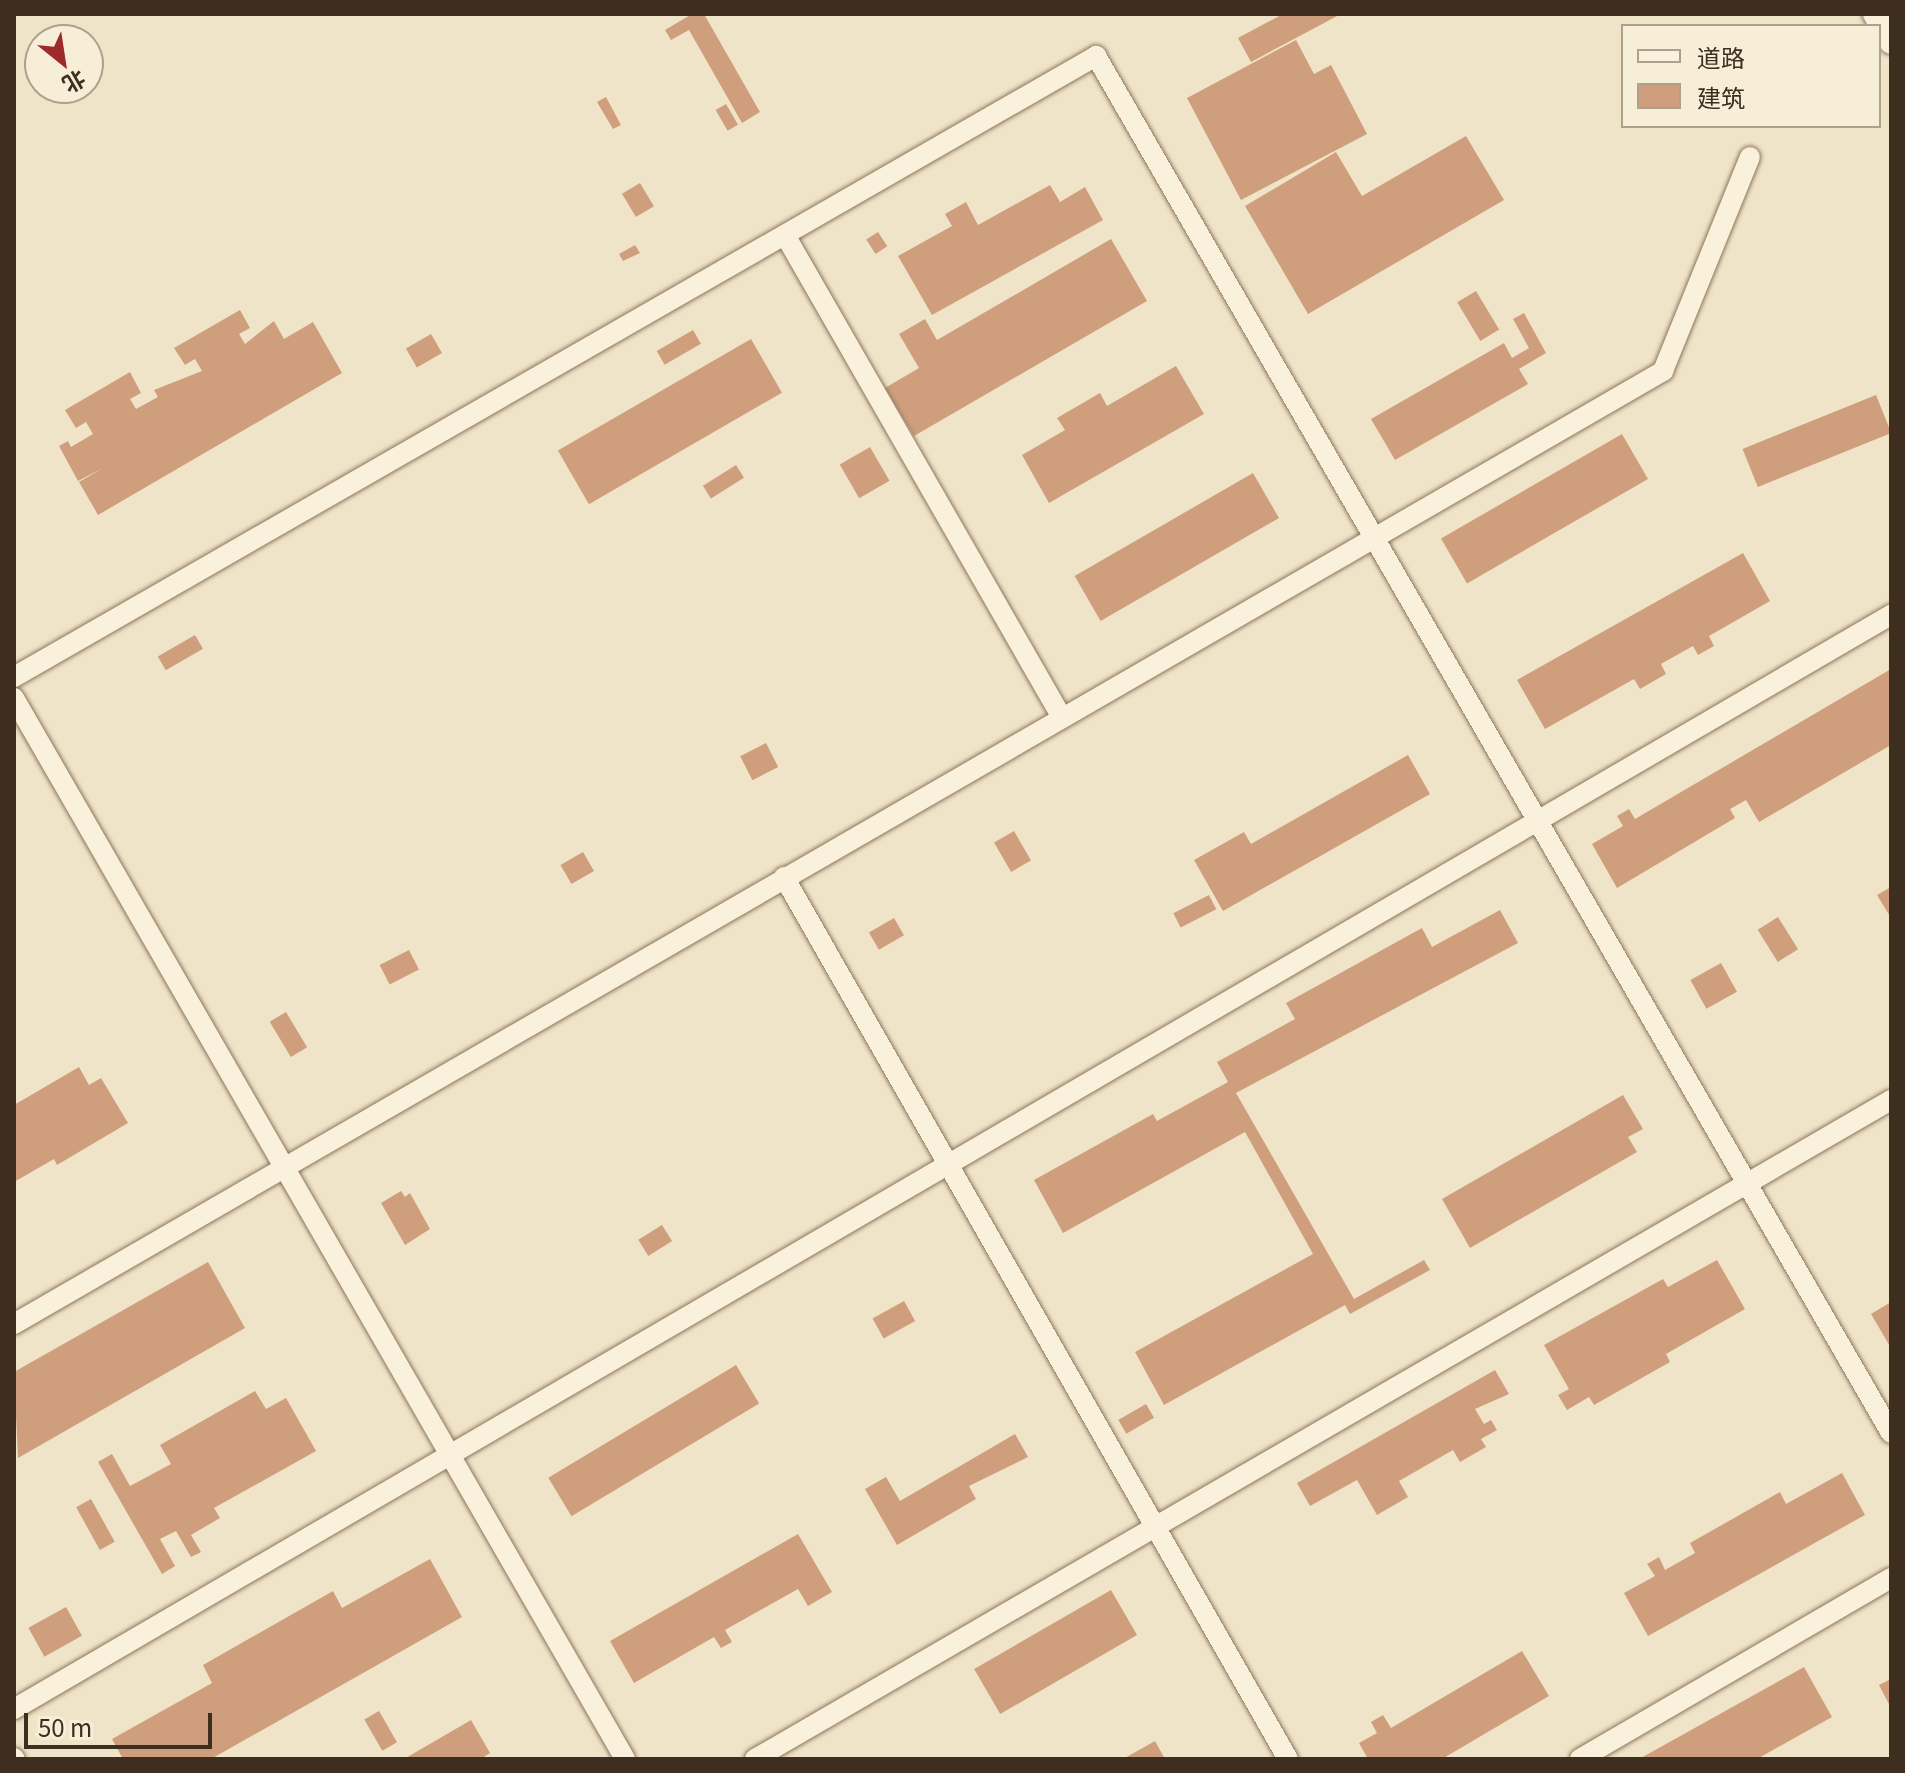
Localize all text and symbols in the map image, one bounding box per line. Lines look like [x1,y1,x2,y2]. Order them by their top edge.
north arrow [24,24,104,104]
legend [1621,24,1881,128]
text: 道路 [1697,39,1745,74]
text: 北 [57,64,93,102]
text: 建筑 [1697,79,1745,114]
scale bar [28,1697,216,1747]
text: 50 m [38,1709,92,1744]

